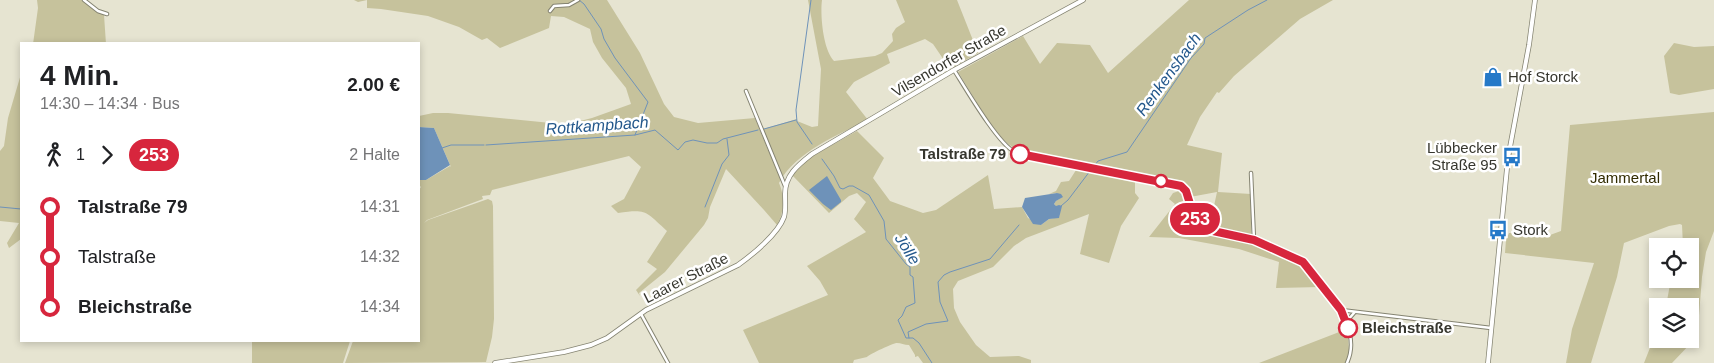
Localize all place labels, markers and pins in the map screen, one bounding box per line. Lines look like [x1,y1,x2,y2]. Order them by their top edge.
shop icon: Hof Storck [1482,66,1504,88]
place label: Hof Storck [1508,68,1579,85]
place label: Lübbecker Straße 95 [1427,139,1497,173]
marker: Talstraße 79 [1010,144,1030,164]
place label: Talstraße 79 [920,145,1006,162]
bus stop icon: Lübbecker Straße 95 [1501,146,1523,168]
unlabelled marker [1154,174,1168,188]
bus stop icon: Stork [1487,219,1509,241]
place label: Stork [1513,221,1549,238]
marker: Bleichstraße [1338,318,1358,338]
place label: Bleichstraße [1362,319,1452,336]

